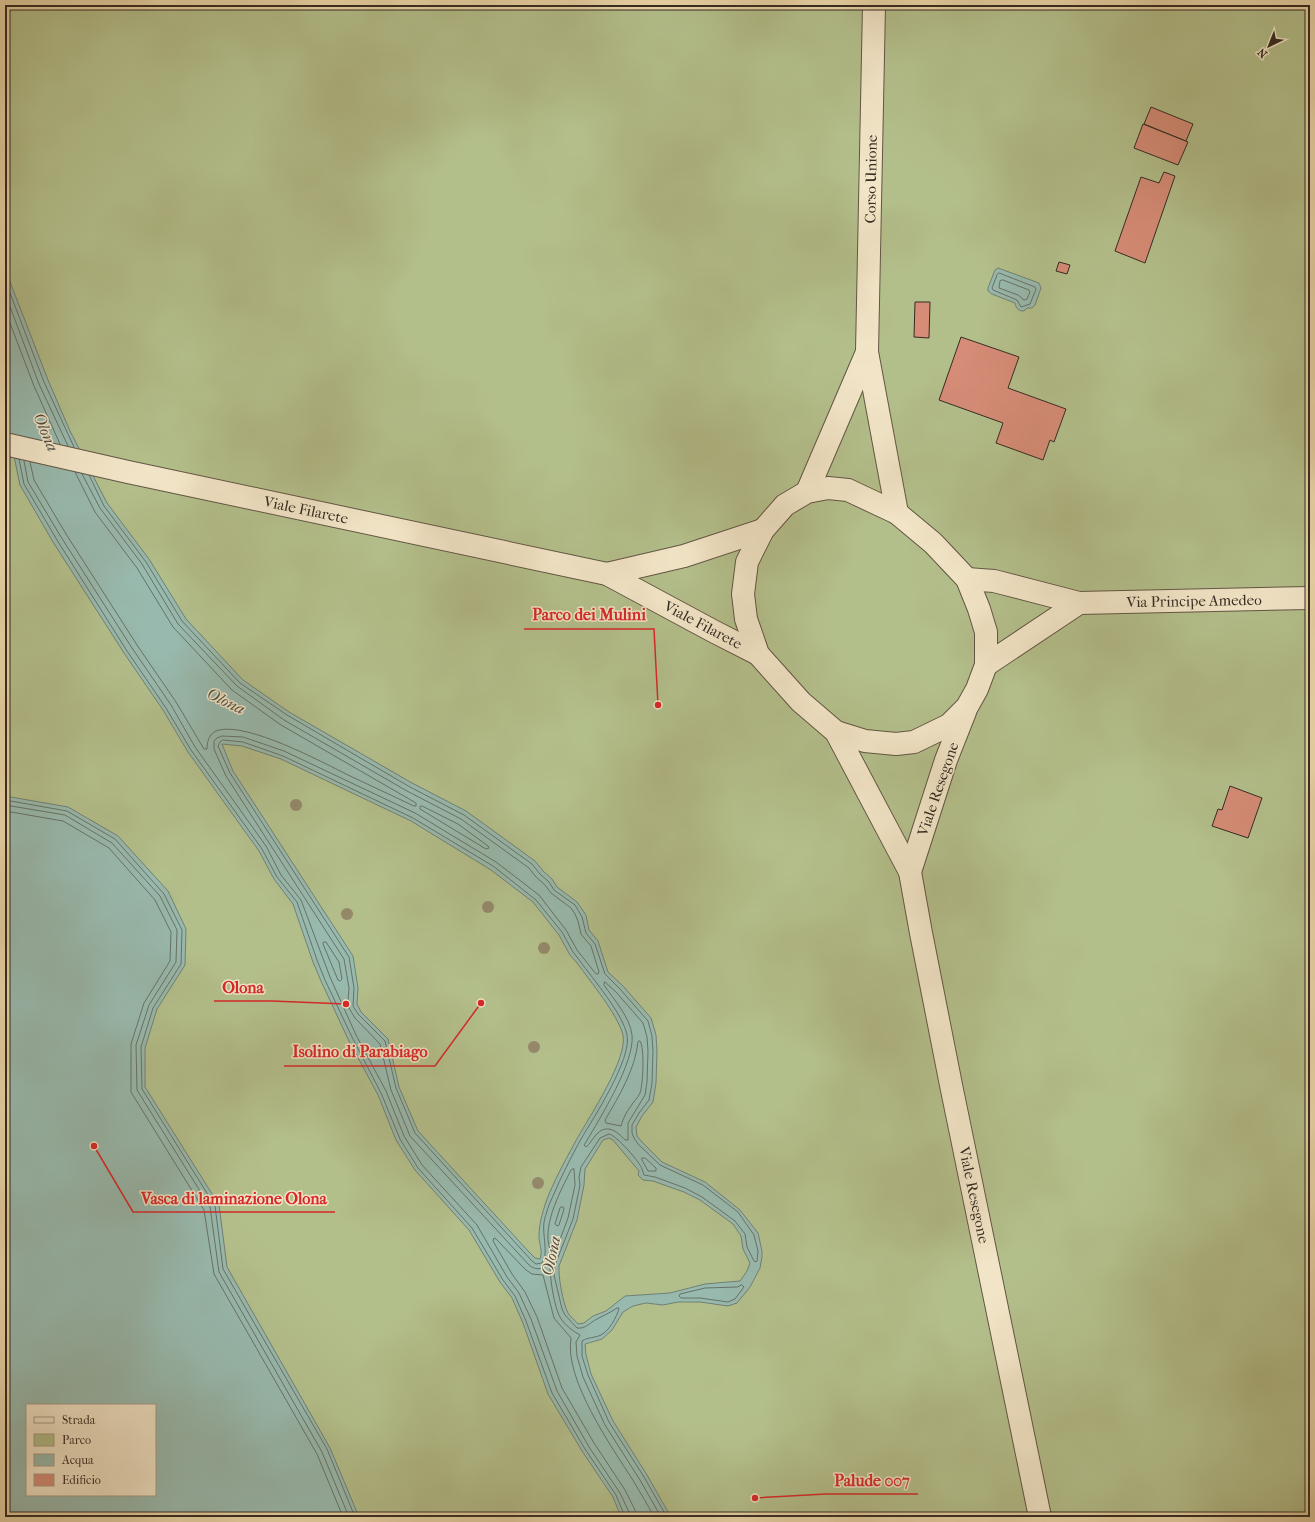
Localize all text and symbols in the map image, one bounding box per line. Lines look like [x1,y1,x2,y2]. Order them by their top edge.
north arrow [1249,26,1289,66]
text: N [1255,45,1270,61]
street label: Corso Unione [861,134,881,223]
water label: Olona [29,410,63,454]
street label: Viale Filarete [261,492,350,528]
street label: Via Principe Amedeo [1125,591,1262,611]
street label: Viale Filarete [660,596,746,653]
callout: Parco dei Mulini [524,601,654,629]
text: Parco dei Mulini [532,605,646,624]
water label: Olona [204,684,248,718]
street label: Viale Resegone [913,739,963,839]
callout: Olona [214,973,272,1001]
text: Olona [222,978,264,997]
callout: Isolino di Parabiago [284,1038,435,1066]
text: Isolino di Parabiago [292,1042,428,1062]
street label: Viale Resegone [955,1144,993,1246]
callout: Vasca di laminazione Olona [133,1184,335,1212]
text: Vasca di laminazione Olona [140,1189,328,1208]
water label: Olona [538,1234,564,1278]
legend [26,1404,156,1496]
text: Strada [62,1413,96,1427]
text: Parco [62,1433,91,1447]
text: Acqua [61,1453,94,1467]
callout: Palude 007 [826,1466,918,1494]
text: Palude 007 [834,1471,910,1490]
text: Edificio [62,1473,101,1487]

